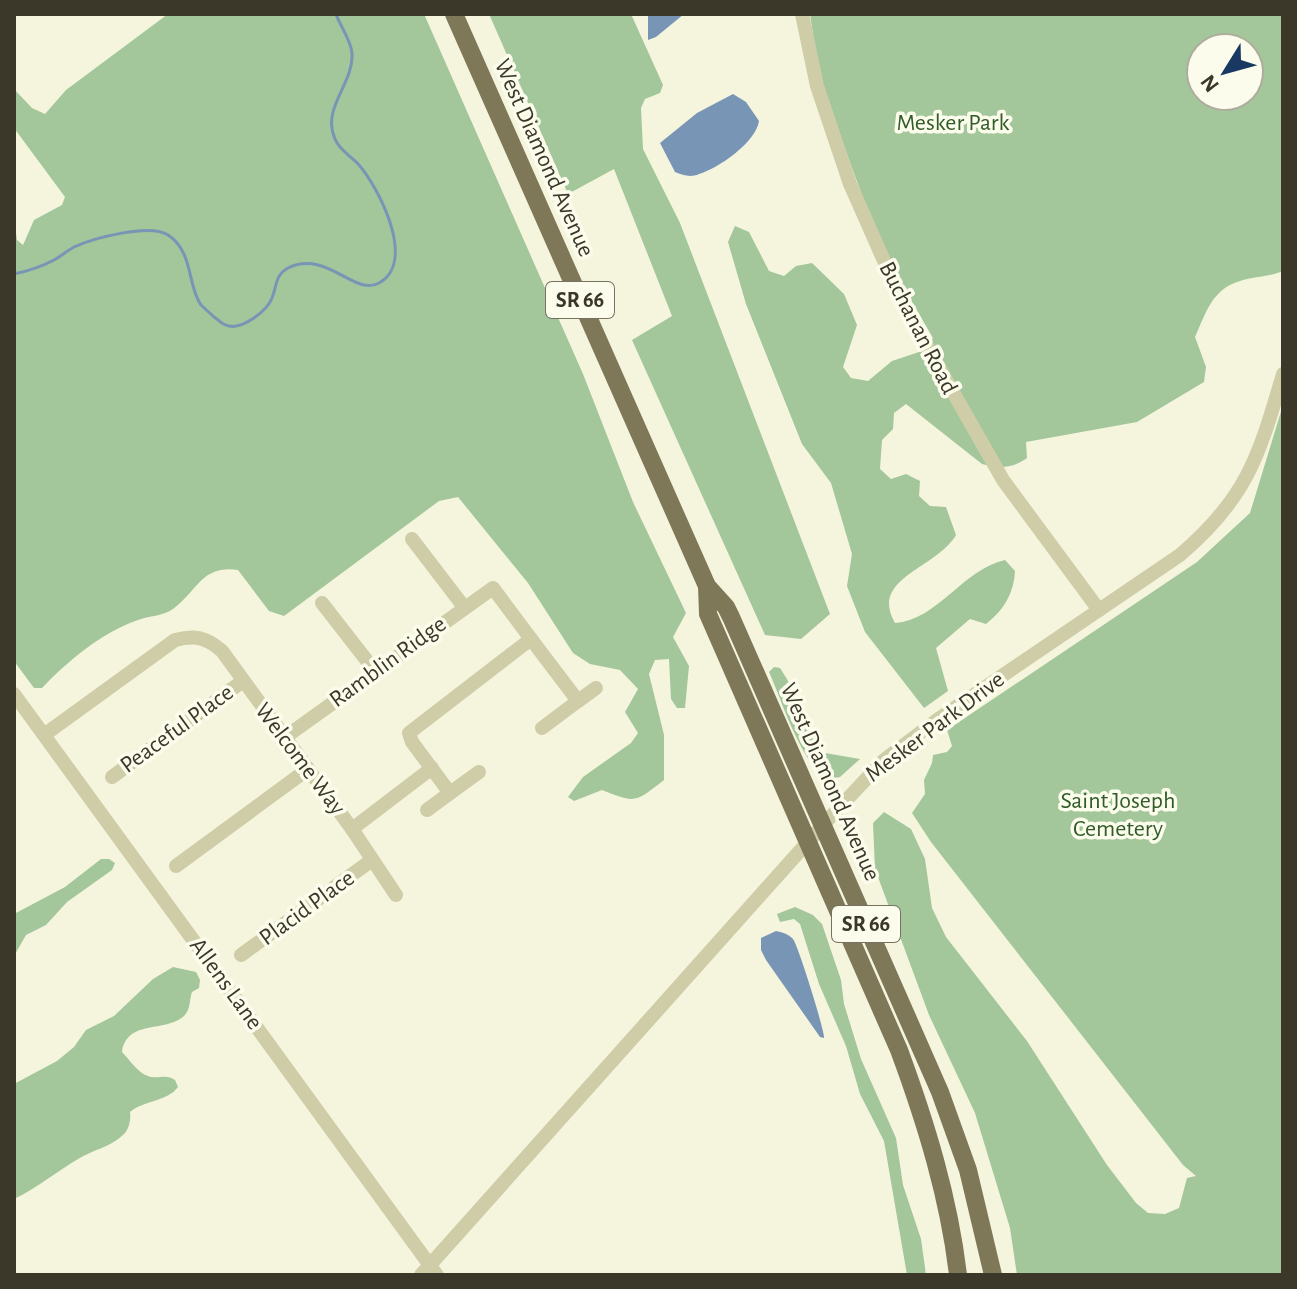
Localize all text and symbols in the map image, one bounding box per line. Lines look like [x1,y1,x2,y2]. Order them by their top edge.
north arrow [1185,32,1265,112]
street label: West Diamond Avenue [490,56,598,260]
text: N [1196,71,1223,96]
park label: Mesker Park [896,111,1010,135]
street label: Buchanan Road [874,258,962,398]
road number: SR 66 [546,282,614,318]
street label: Ramblin Ridge [325,612,451,712]
street label: Mesker Park Drive [861,667,1009,787]
street label: Peaceful Place [116,680,238,778]
street label: West Diamond Avenue [776,680,884,884]
street label: Welcome Way [250,698,350,820]
park label: Saint Joseph Cemetery [1060,789,1176,841]
street label: Placid Place [255,866,359,950]
road number: SR 66 [832,906,900,942]
street label: Allens Lane [185,934,267,1034]

